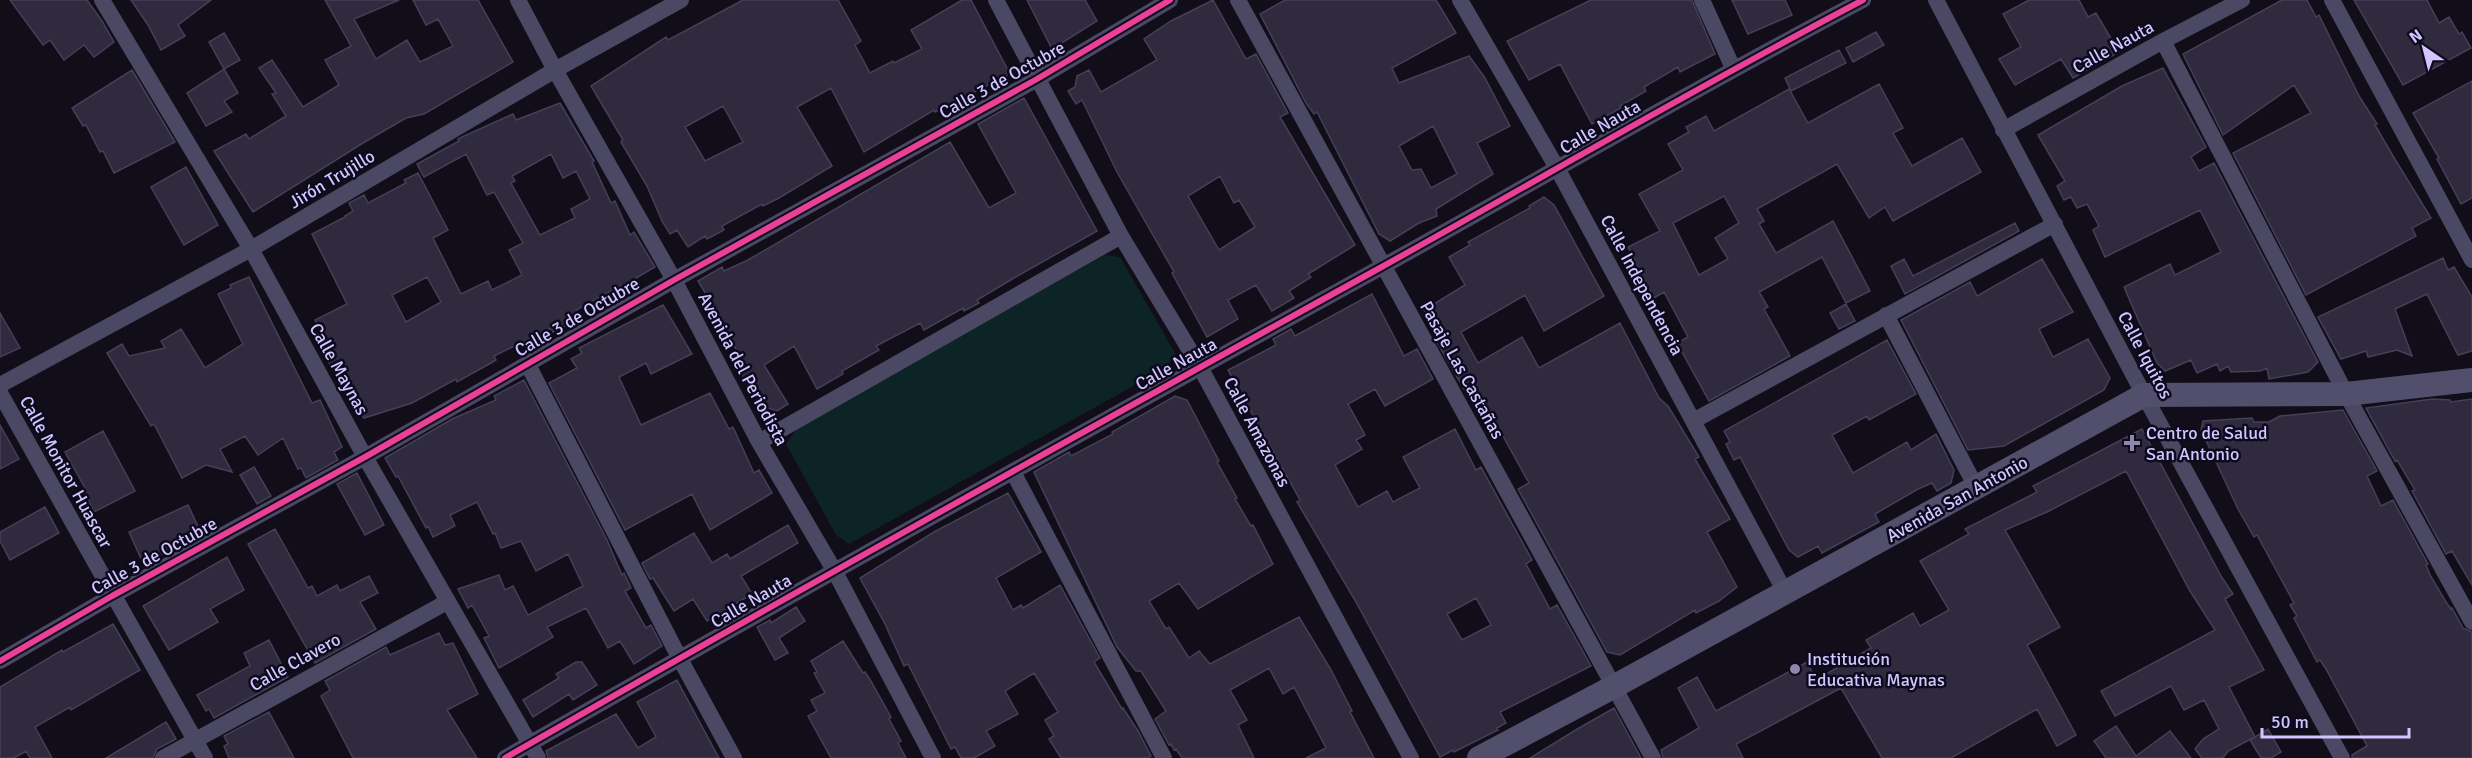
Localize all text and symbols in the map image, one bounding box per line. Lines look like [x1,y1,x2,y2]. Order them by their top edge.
street label: Calle Nauta [2068,16,2158,78]
north arrow [2394,18,2454,78]
text: N [2406,25,2426,48]
street label: Calle 3 de Octubre [935,36,1069,124]
street label: Calle Nauta [1556,95,1644,159]
street label: Jirón Trujillo [285,145,379,213]
street label: Calle Independencia [1596,211,1688,359]
street label: Calle 3 de Octubre [511,272,643,362]
street label: Avenida del Periodista [693,289,793,449]
street label: Pasaje Las Castañas [1415,297,1509,443]
street label: Calle Iquitos [2113,308,2177,403]
street label: Calle Maynas [305,319,373,419]
street label: Calle Nauta [1131,333,1221,395]
street label: Calle Amazonas [1219,373,1295,491]
street label: Calle Monitor Huascar [15,392,117,552]
place label: Centro de Salud San Antonio [2146,422,2268,465]
marker: Centro de Salud San Antonio [2123,434,2141,452]
street label: Avenida San Antonio [1882,451,2032,547]
street label: Calle 3 de Octubre [87,512,221,600]
street label: Calle Nauta [707,569,795,633]
street label: Calle Clavero [246,628,344,696]
place label: Institución Educativa Maynas [1807,648,1945,691]
marker: Institución Educativa Maynas [1788,662,1802,676]
scale bar [2262,701,2409,739]
text: 50 m [2271,711,2309,733]

